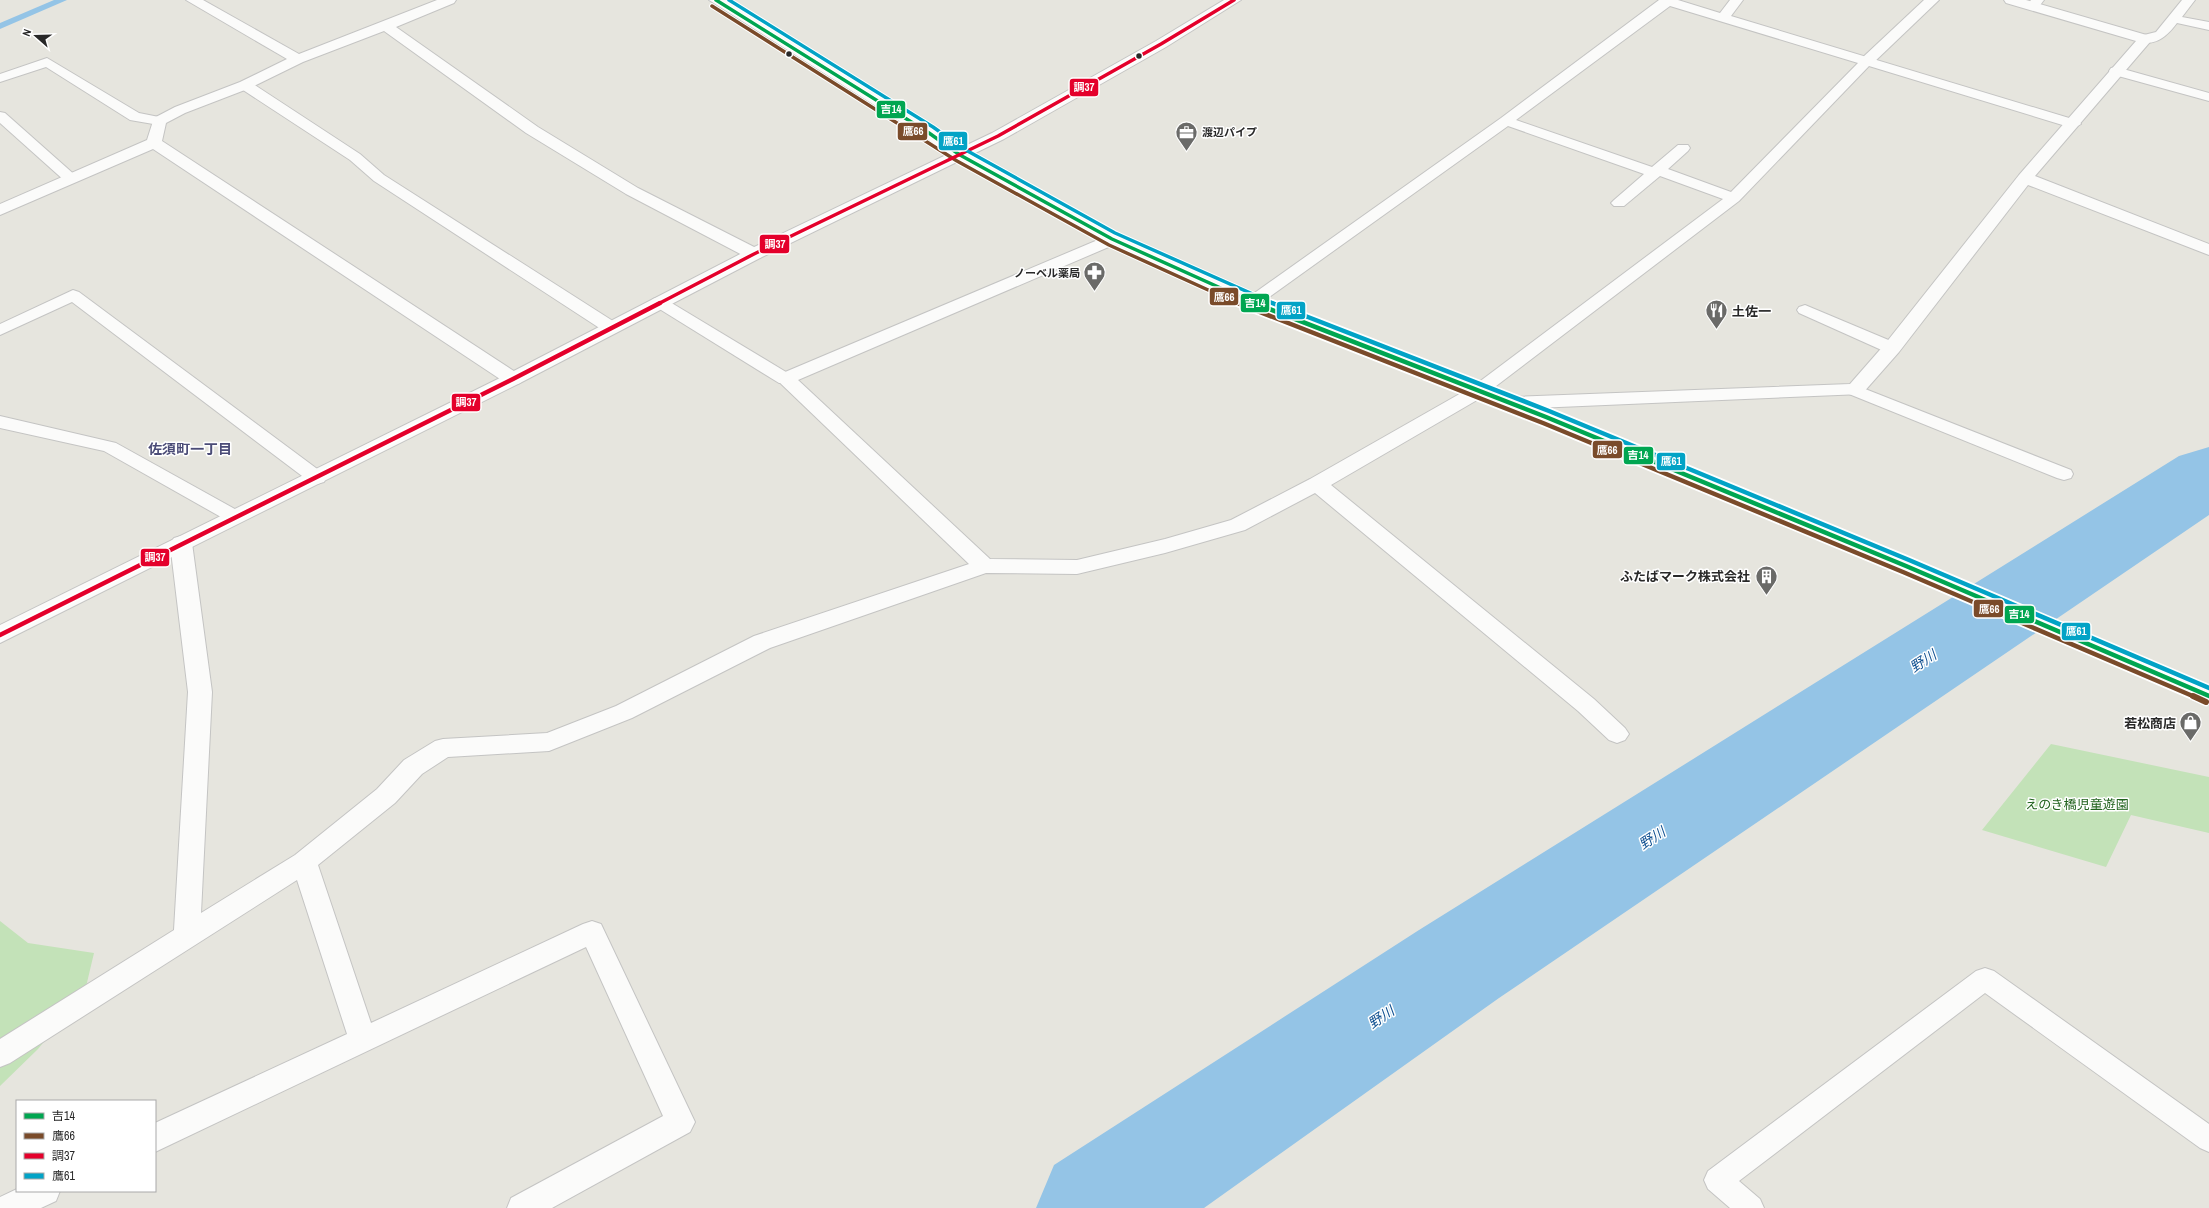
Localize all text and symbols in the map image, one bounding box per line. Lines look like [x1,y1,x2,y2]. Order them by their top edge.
north arrow [16,16,56,56]
text: N [19,27,34,38]
unlabelled marker [784,49,794,59]
unlabelled marker [1134,51,1144,61]
line badge: 調37 [1069,78,1099,97]
text: 調37 [1073,80,1095,94]
line badge: 吉14 [876,100,906,119]
text: 吉14 [880,102,902,116]
office icon: 渡辺パイプ [1173,119,1199,152]
line badge: 鷹66 [897,122,928,141]
text: 鷹66 [902,124,924,138]
place label: 渡辺パイプ [1202,125,1257,139]
line badge: 鷹61 [938,131,968,151]
text: 鷹61 [942,134,964,148]
line badge: 調37 [759,234,790,254]
text: 調37 [764,237,786,251]
pharmacy icon: ノーベル薬局 [1082,260,1108,293]
place label: ノーベル薬局 [1014,266,1080,280]
line badge: 鷹66 [1209,287,1239,306]
text: 鷹66 [1213,290,1235,304]
line badge: 吉14 [1240,293,1270,313]
text: 吉14 [1244,296,1266,310]
restaurant icon: 土佐一 [1704,298,1730,331]
line badge: 鷹61 [1276,301,1306,320]
text: 鷹61 [1280,303,1302,317]
place label: 土佐一 [1732,303,1771,320]
line badge: 調37 [451,393,481,412]
text: 調37 [455,395,477,409]
district label: 佐須町一丁目 [148,440,232,458]
line badge: 鷹66 [1592,440,1623,459]
text: 鷹66 [1596,443,1618,457]
line badge: 吉14 [1623,446,1654,465]
text: 吉14 [1627,448,1649,462]
line badge: 鷹61 [1656,452,1686,471]
text: 鷹61 [1660,454,1682,468]
line badge: 調37 [140,548,170,567]
text: 調37 [144,550,166,564]
building icon: ふたばマーク株式会社 [1753,563,1779,596]
place label: ふたばマーク株式会社 [1620,568,1750,585]
line badge: 鷹66 [1973,599,2004,618]
text: 鷹66 [1978,602,2000,616]
line badge: 吉14 [2004,605,2035,624]
text: 吉14 [2008,607,2030,621]
line badge: 鷹61 [2061,622,2091,641]
text: 鷹61 [2065,624,2087,638]
water label: 野川 [1906,645,1941,676]
shop icon: 若松商店 [2178,710,2204,743]
place label: 若松商店 [2124,715,2176,732]
park label: えのき橋児童遊園 [2025,796,2129,813]
water label: 野川 [1635,822,1670,853]
water label: 野川 [1364,1001,1399,1032]
legend [16,1100,156,1192]
text: 吉14 [52,1108,75,1124]
text: 鷹66 [52,1128,75,1144]
text: 調37 [52,1148,75,1164]
text: 鷹61 [52,1168,75,1184]

